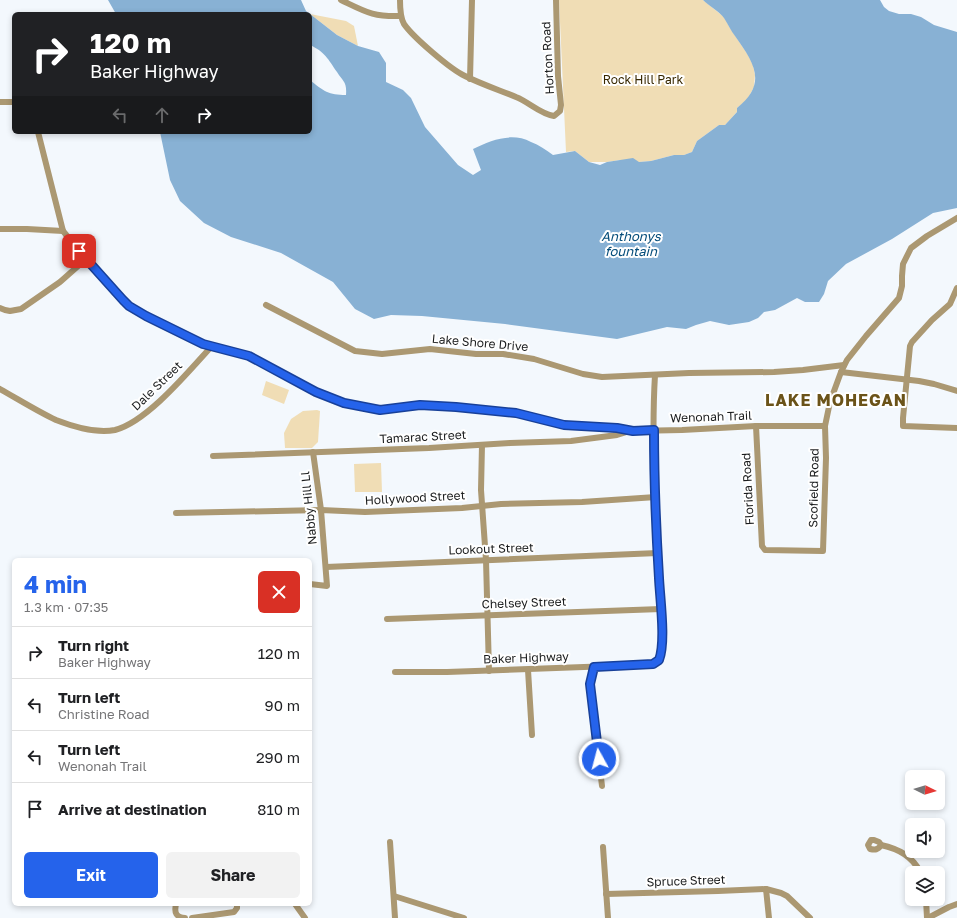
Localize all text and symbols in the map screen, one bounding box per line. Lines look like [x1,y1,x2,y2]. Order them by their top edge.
street label: Horton Road [538,21,557,95]
text: 120 m [90,26,171,59]
icon: right [24,28,76,80]
text: Baker Highway [90,60,219,82]
park label: Rock Hill Park [603,72,683,87]
icon: left [109,104,131,126]
icon: ahead [151,104,173,126]
icon: right [193,104,215,126]
water label: Anthonys fountain [601,228,662,259]
pin [62,234,96,268]
icon: arrive [68,240,90,262]
street label: Lake Shore Drive [431,331,529,354]
street label: Dale Street [128,358,185,413]
district label: LAKE MOHEGAN [765,390,907,410]
street label: Wenonah Trail [670,408,752,425]
street label: Tamarac Street [379,427,467,446]
street label: Scofield Road [805,448,822,528]
street label: Florida Road [738,452,757,526]
street label: Nabby Hill Ll [297,470,320,545]
street label: Hollywood Street [364,487,466,508]
street label: Lookout Street [448,540,534,557]
text: 4 min [24,569,87,598]
button: close [258,571,300,613]
street label: Chelsey Street [481,594,567,611]
text: 1.3 km · 07:35 [24,599,108,615]
text: Turn right [58,636,129,654]
icon: right [24,642,46,664]
text: 120 m [258,644,300,662]
street label: Baker Highway [483,648,569,666]
text: Baker Highway [58,654,151,670]
text: Turn left [58,688,120,706]
icon: left [24,694,46,716]
text: 90 m [265,696,300,714]
text: Christine Road [58,706,150,722]
position arrow [578,738,620,780]
text: Turn left [58,740,120,758]
icon: left [24,746,46,768]
text: 290 m [256,748,300,766]
text: Wenonah Trail [58,758,147,774]
north arrow [905,770,945,810]
map controls [905,770,945,906]
icon: arrive [24,798,46,820]
text: Arrive at destination [58,800,207,818]
text: 810 m [257,800,300,818]
button: sound [905,818,945,858]
button: Exit [24,852,158,898]
button: Share [166,852,300,898]
button: layers [905,866,945,906]
street label: Spruce Street [646,872,726,889]

